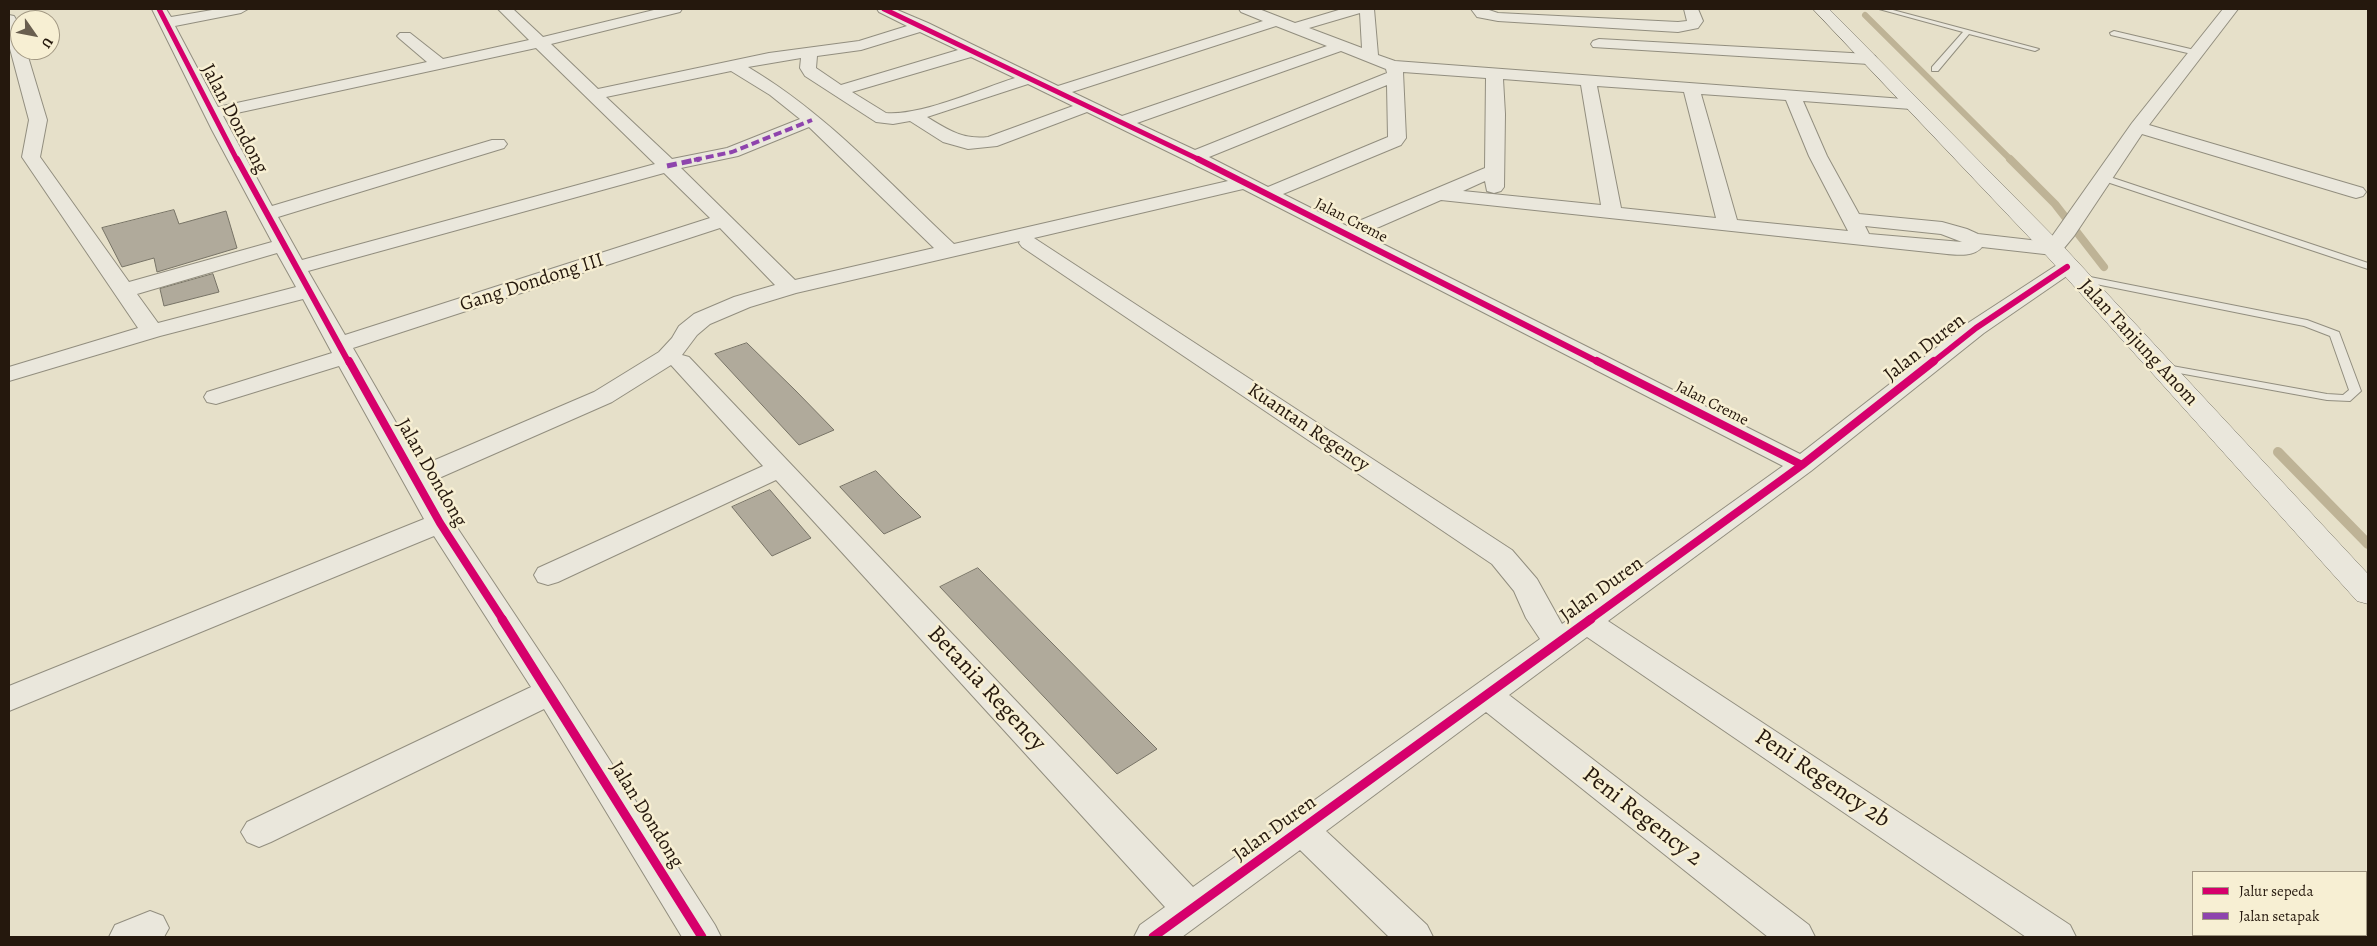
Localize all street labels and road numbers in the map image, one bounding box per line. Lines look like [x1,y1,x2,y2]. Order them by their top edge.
street label: Jalan Dondong [195,60,273,178]
street label: Jalan Creme [1312,195,1390,247]
street label: Gang Dondong III [457,248,607,318]
street label: Jalan Tanjung Anom [2073,275,2203,411]
street label: Jalan Duren [1880,309,1970,387]
street label: Kuantan Regency [1243,378,1373,478]
street label: Jalan Creme [1673,378,1751,430]
street label: Jalan Dondong [390,415,472,531]
street label: Jalan Duren [1556,552,1648,628]
street label: Betania Regency [921,620,1051,758]
street label: Peni Regency 2b [1749,723,1895,835]
street label: Jalan Dondong [604,757,688,873]
street label: Peni Regency 2 [1576,761,1708,873]
street label: Jalan Duren [1229,791,1321,867]

